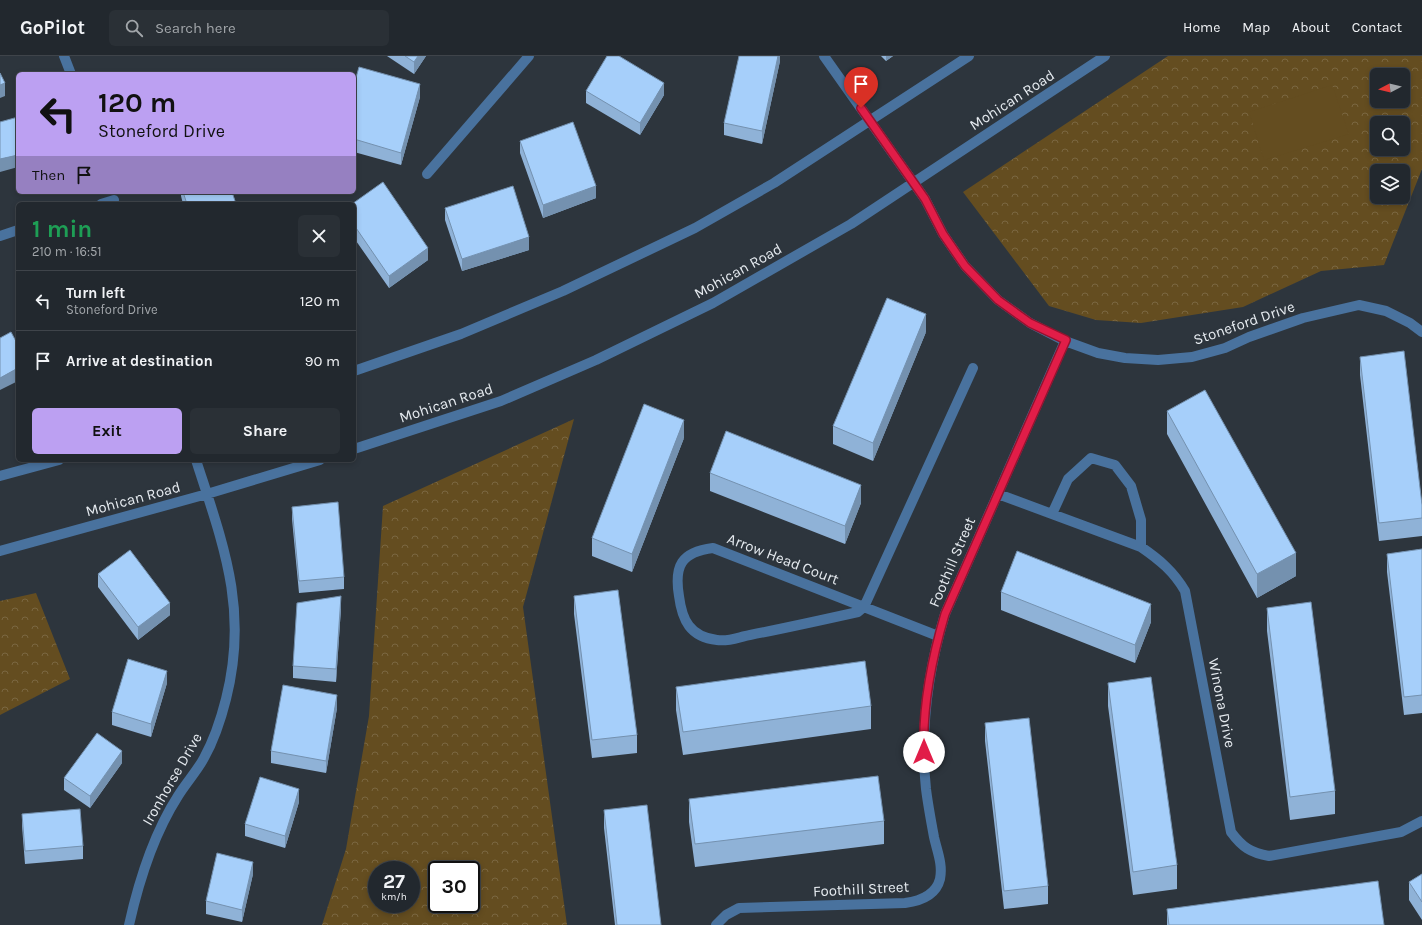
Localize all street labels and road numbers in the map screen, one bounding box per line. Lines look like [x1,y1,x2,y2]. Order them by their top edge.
street label: Mohican Road [966,66,1058,134]
street label: Mohican Road [691,239,785,303]
street label: Stoneford Drive [1191,297,1297,349]
street label: Mohican Road [397,379,495,427]
street label: Mohican Road [84,478,182,520]
street label: Foothill Street [925,514,979,610]
street label: Arrow Head Court [725,529,842,589]
street label: Winona Drive [1204,657,1240,749]
street label: Ironhorse Drive [138,730,206,828]
street label: Foothill Street [813,877,910,901]

